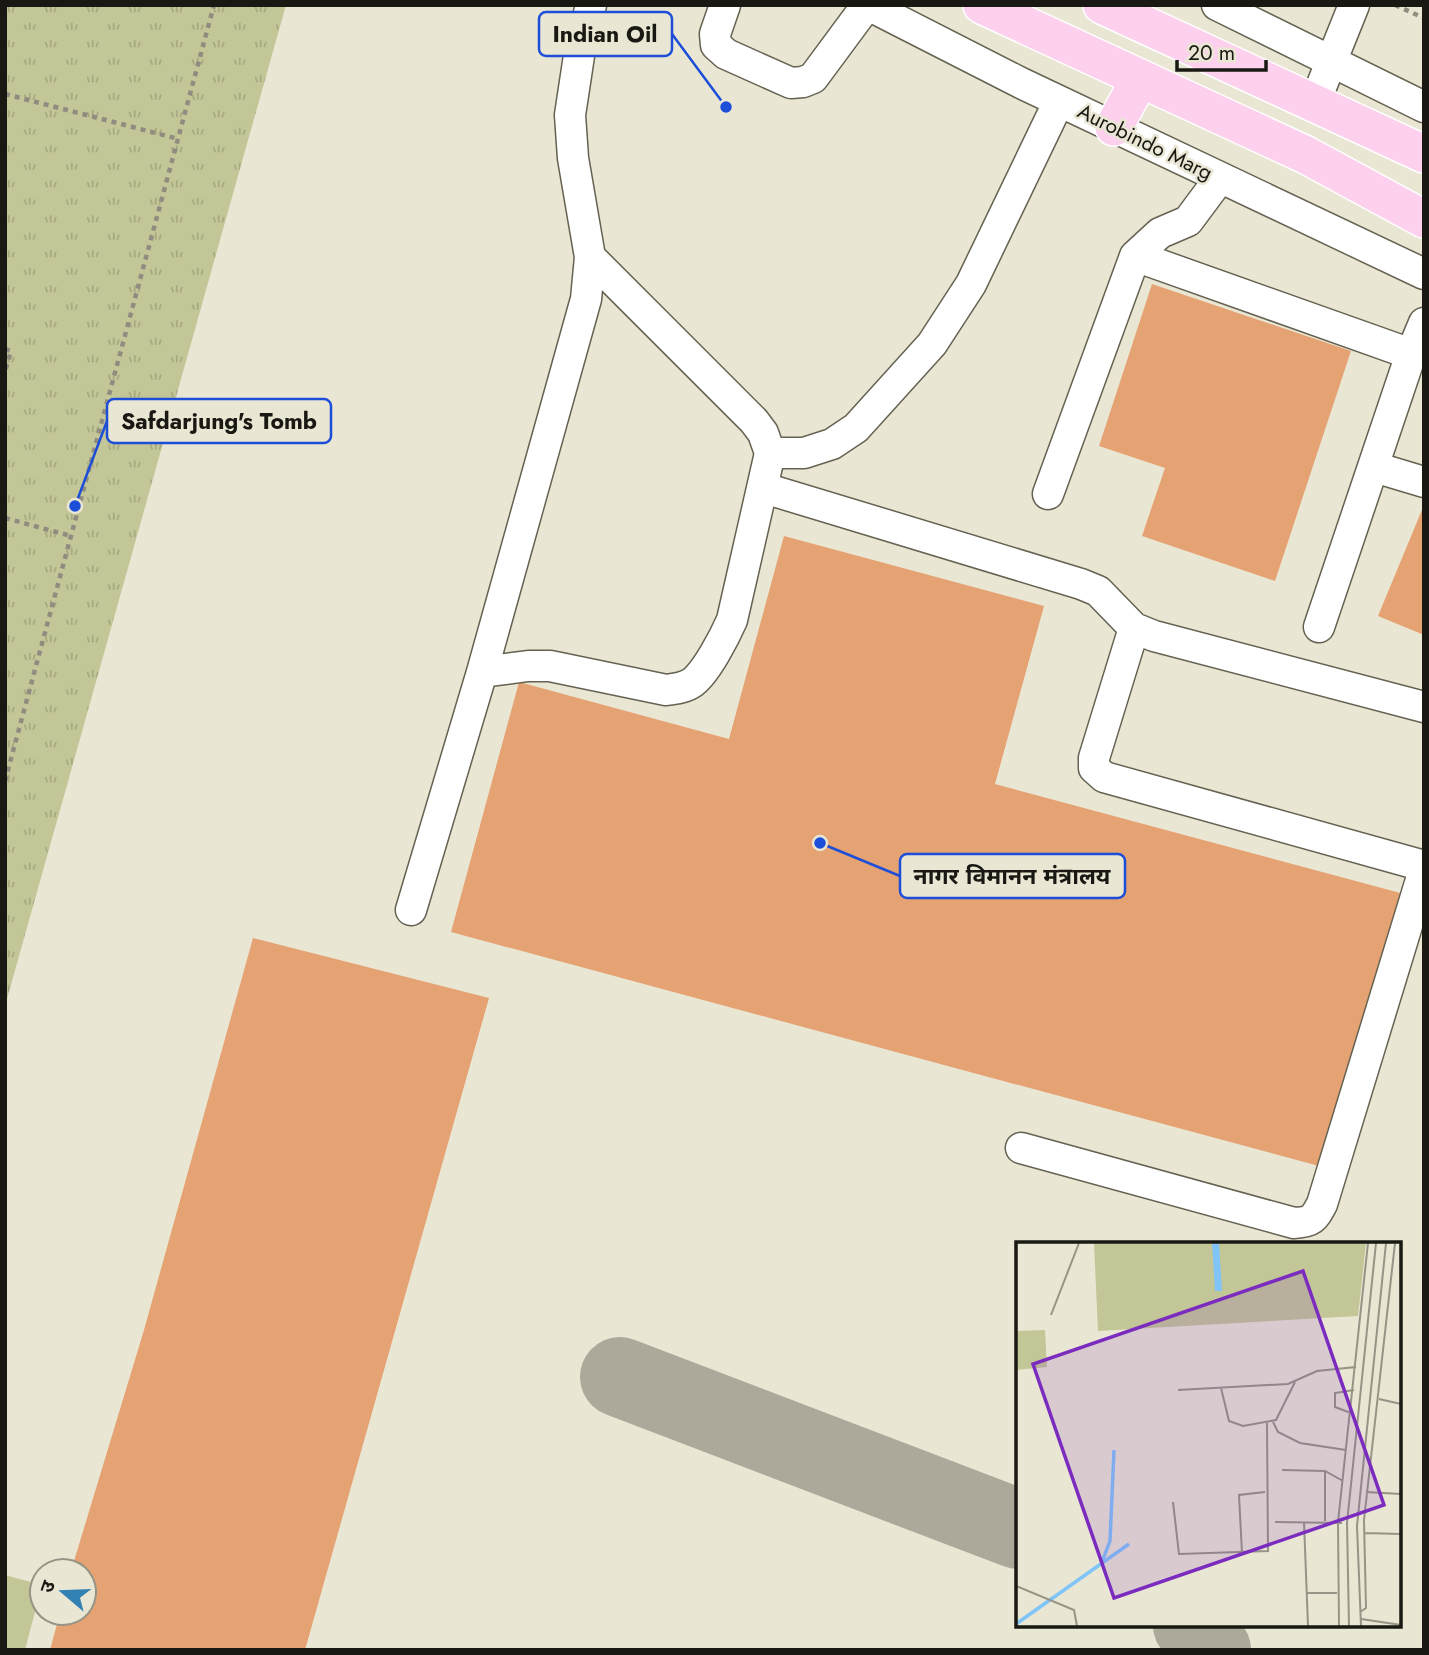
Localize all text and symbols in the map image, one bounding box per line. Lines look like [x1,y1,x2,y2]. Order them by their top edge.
callout: Indian Oil [539,12,672,56]
text: Indian Oil [552,17,658,51]
scale bar [1177,28,1266,72]
text: 20 m [1188,38,1235,68]
street label: Aurobindo Marg [1072,96,1218,188]
callout: Safdarjung's Tomb [107,399,331,443]
text: Safdarjung's Tomb [121,404,317,438]
callout: नागर विमानन मंत्रालय [900,854,1125,898]
text: नागर विमानन मंत्रालय [914,859,1111,893]
inset map [1016,1242,1401,1627]
north arrow [28,1557,98,1627]
text: उ [33,1576,62,1596]

